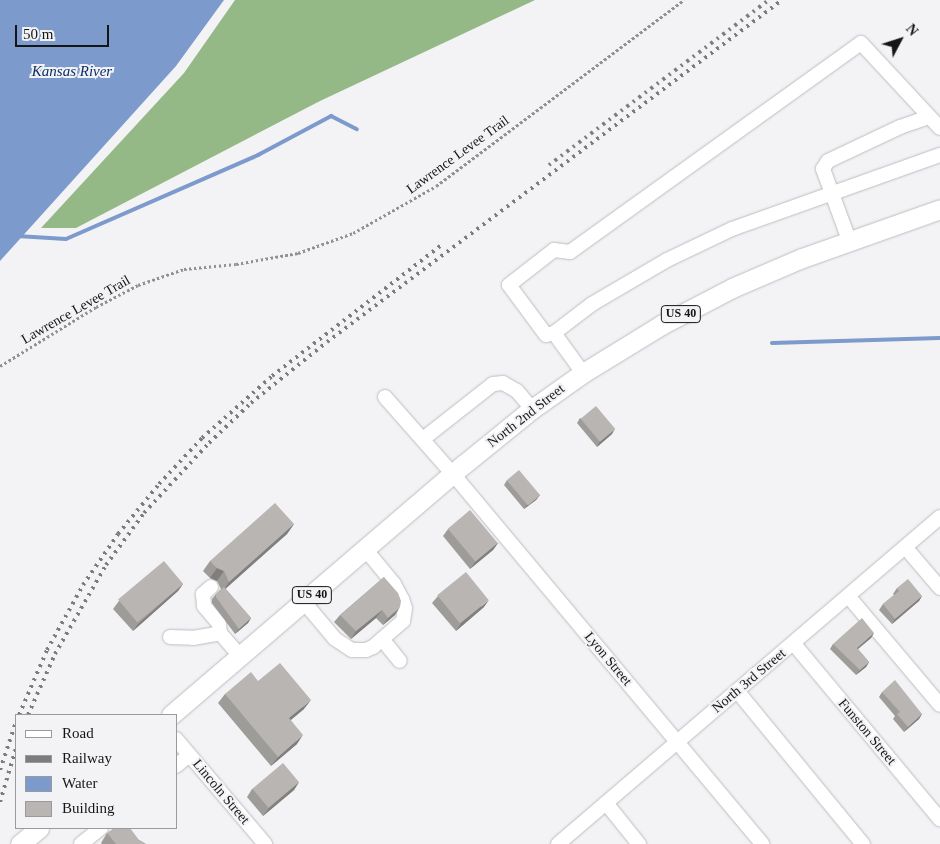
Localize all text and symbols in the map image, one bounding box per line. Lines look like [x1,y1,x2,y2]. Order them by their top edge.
scale bar [18,15,111,47]
north arrow [875,15,925,65]
text: N [903,21,921,39]
text: 50 m [23,26,53,42]
water label: Kansas River [32,63,112,81]
street label: Lawrence Levee Trail [403,112,513,198]
street label: Lawrence Levee Trail [19,272,133,348]
road number: US 40 [660,304,702,324]
street label: North 2nd Street [484,381,568,451]
road number: US 40 [291,586,333,604]
street label: Lyon Street [581,629,635,689]
street label: North 3rd Street [709,645,789,717]
street label: Funston Street [834,695,900,769]
legend [15,714,178,829]
text: Road [62,725,94,741]
text: Railway [62,750,112,766]
street label: Lincoln Street [189,756,253,828]
text: Water [62,775,97,791]
text: Building [62,800,115,816]

